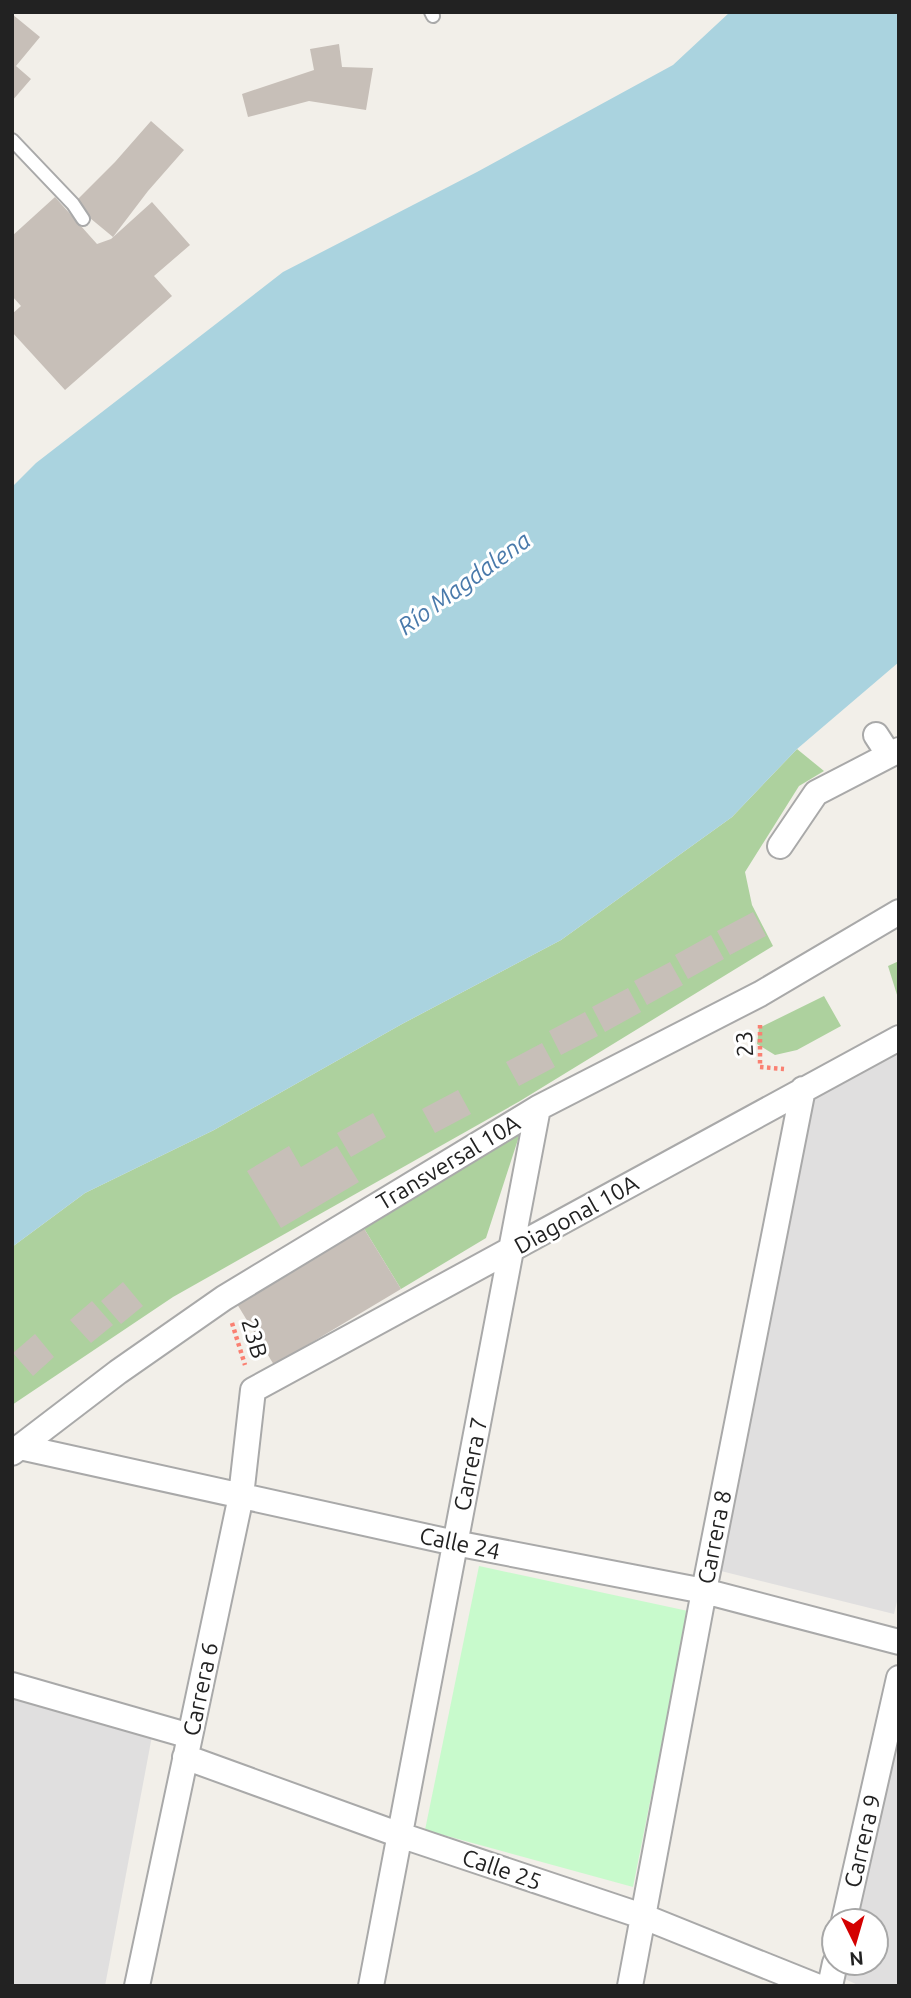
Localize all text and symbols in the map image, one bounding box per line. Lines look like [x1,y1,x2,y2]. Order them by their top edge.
water label: Río Magdalena [393,526,535,640]
street label: 23 [731,1030,757,1058]
street label: Transversal 10A [372,1109,524,1214]
street label: Diagonal 10A [510,1170,642,1258]
street label: 23B [237,1315,273,1361]
street label: Carrera 7 [449,1415,491,1513]
street label: Carrera 8 [693,1488,735,1586]
street label: Calle 24 [417,1522,503,1564]
street label: Carrera 6 [178,1640,222,1738]
street label: Carrera 9 [839,1792,885,1890]
street label: Calle 25 [459,1844,545,1894]
north arrow [820,1907,890,1977]
text: N [848,1947,865,1971]

